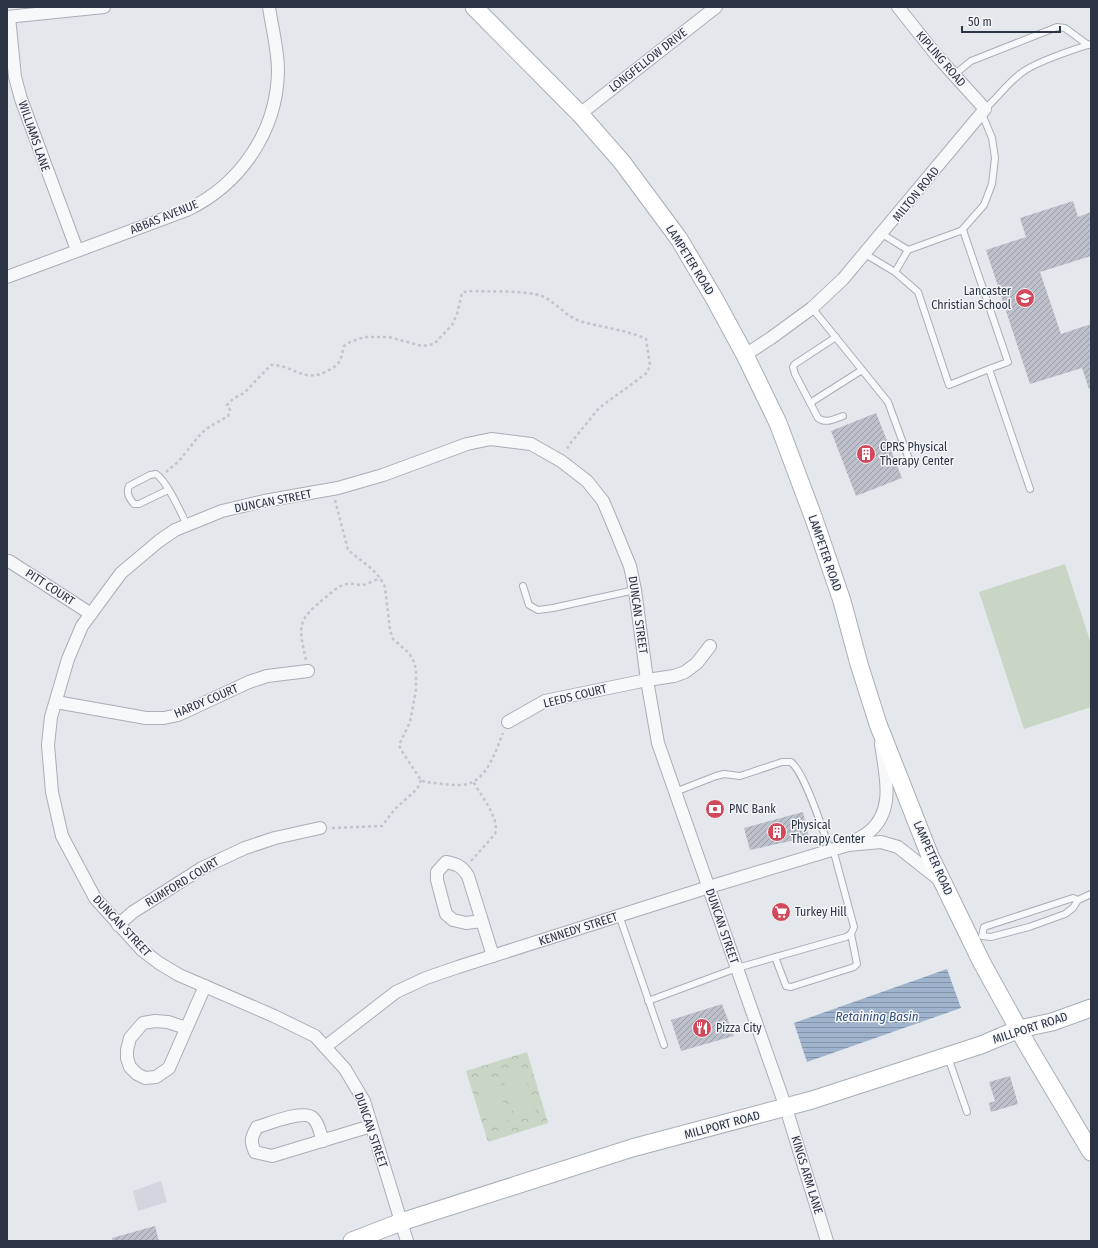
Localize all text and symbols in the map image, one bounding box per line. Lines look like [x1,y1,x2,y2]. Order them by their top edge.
scale bar [962,8,1060,34]
text: 50 m [968,15,992,29]
street label: LONGFELLOW DRIVE [606,25,690,95]
street label: KIPLING ROAD [913,29,969,89]
street label: WILLIAMS LANE [15,99,53,174]
street label: MILTON ROAD [890,164,942,224]
street label: ABBAS AVENUE [128,197,200,237]
street label: LAMPETER ROAD [663,222,717,298]
place label: Lancaster Christian School [931,284,1012,312]
school or university icon: Lancaster Christian School [1014,287,1036,309]
place label: CPRS Physical Therapy Center [880,440,955,468]
building icon: CPRS Physical Therapy Center [855,443,877,465]
street label: DUNCAN STREET [233,487,313,515]
street label: LAMPETER ROAD [805,513,845,593]
street label: PITT COURT [23,566,78,608]
street label: DUNCAN STREET [626,575,650,655]
street label: HARDY COURT [172,681,240,721]
street label: LEEDS COURT [542,681,608,711]
bank icon: PNC Bank [704,798,726,820]
place label: PNC Bank [729,802,776,816]
place label: Physical Therapy Center [791,818,866,846]
street label: LAMPETER ROAD [910,819,956,897]
building icon: Physical Therapy Center [766,821,788,843]
street label: RUMFORD COURT [143,854,222,909]
street label: DUNCAN STREET [703,887,742,966]
street label: DUNCAN STREET [90,893,154,960]
supermarket icon: Turkey Hill [770,901,792,923]
place label: Turkey Hill [795,905,847,919]
street label: KENNEDY STREET [537,910,620,948]
water label: Retaining Basin [835,1009,919,1024]
street label: MILLPORT ROAD [991,1009,1069,1047]
restaurant icon: Pizza City [691,1017,713,1039]
place label: Pizza City [716,1021,762,1035]
street label: DUNCAN STREET [352,1091,391,1170]
street label: MILLPORT ROAD [683,1108,761,1142]
street label: KINGS ARM LANE [788,1134,826,1216]

